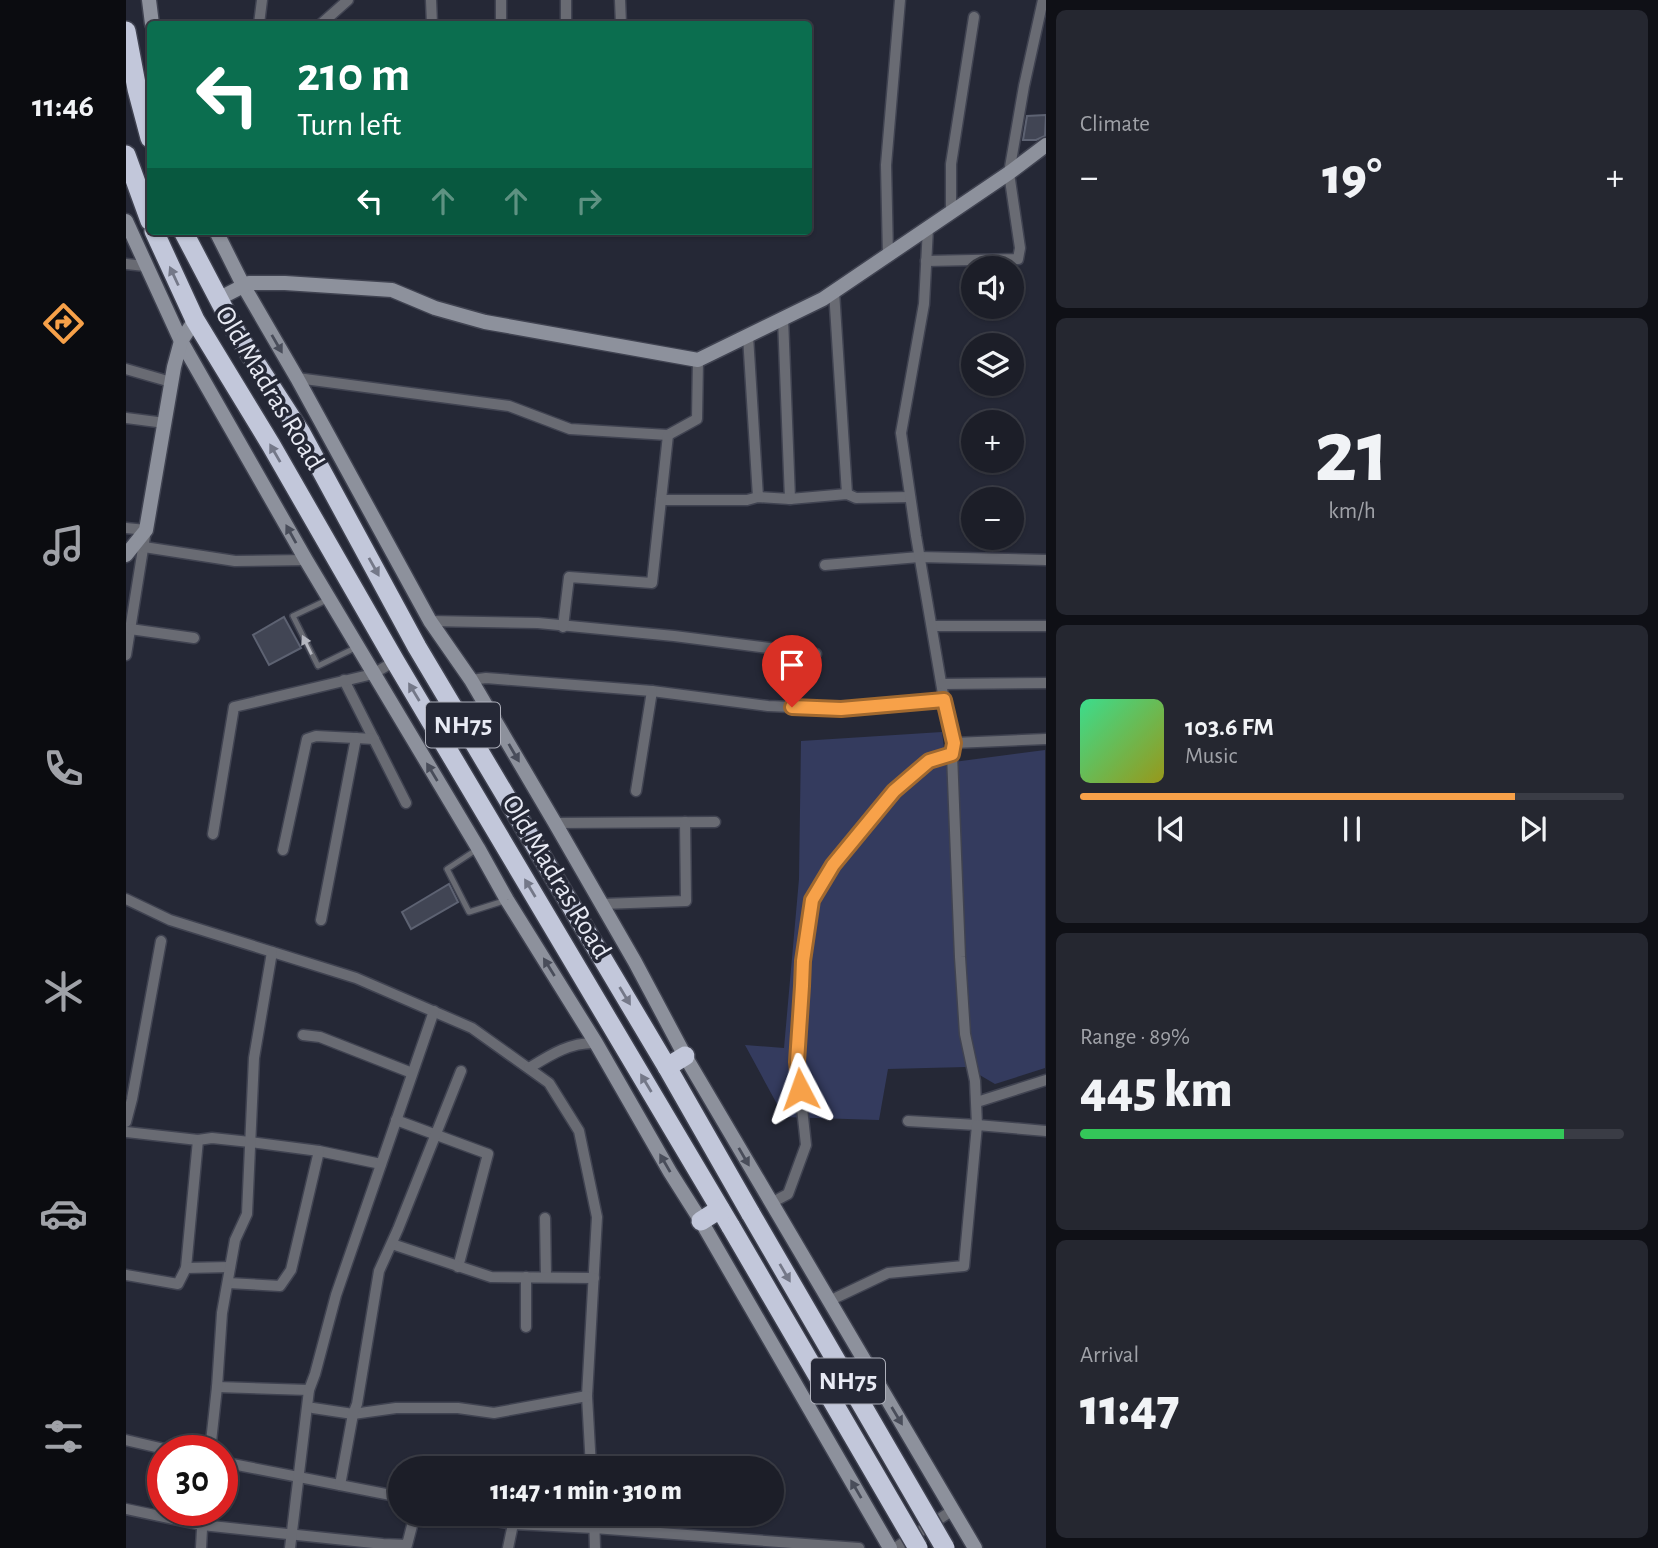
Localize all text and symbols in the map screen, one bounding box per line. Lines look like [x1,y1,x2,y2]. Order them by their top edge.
icon: left [182,49,273,140]
text: 210 m [297,51,410,100]
text: 11:46 [32,90,94,122]
text: Turn left [297,109,401,141]
text: Climate [1080,113,1150,136]
text: 19° [1322,151,1382,203]
text: − [1080,159,1098,197]
text: + [1606,159,1624,197]
icon: left [351,182,389,220]
icon: ahead [424,182,462,220]
icon: ahead [497,182,535,220]
icon: right [570,182,608,220]
map controls [961,256,1024,550]
button: sound [961,256,1024,319]
one-way arrow [169,266,180,286]
icon: directions [39,299,88,348]
street label: Old Madras Road [209,301,329,475]
button: layers [961,333,1024,396]
one-way arrow [271,335,283,354]
text: 21 [1314,407,1390,498]
button: + [961,410,1024,473]
one-way arrow [269,443,281,463]
button: − [961,487,1024,550]
text: km/h [1328,500,1376,523]
icon: music [39,521,88,570]
one-way arrow [285,524,297,544]
one-way arrow [368,558,380,577]
one-way arrow [302,635,313,655]
pin [762,635,822,707]
icon: arrive [773,646,811,684]
one-way arrow [408,683,420,702]
road number: NH75 [426,702,500,748]
text: 103.6 FM [1185,714,1274,740]
one-way arrow [508,743,520,762]
icon: phone [39,744,88,793]
text: Music [1185,745,1237,768]
one-way arrow [426,762,439,781]
street label: Old Madras Road [496,790,616,964]
icon: previous [1152,810,1190,848]
icon: pause [1333,810,1371,848]
icon: next [1514,810,1552,848]
one-way arrow [524,878,536,897]
one-way arrow [542,958,555,977]
icon: climate [39,967,88,1016]
one-way arrow [619,987,631,1006]
text: Range · 89% [1080,1026,1190,1049]
position arrow [763,1052,837,1126]
text: 445 km [1080,1064,1233,1116]
one-way arrow [640,1074,652,1093]
one-way arrow [738,1147,750,1167]
one-way arrow [659,1153,671,1173]
icon: car [39,1189,88,1238]
one-way arrow [779,1263,791,1283]
text: Arrival [1080,1344,1139,1367]
road number: NH75 [811,1358,885,1404]
text: 11:47 [1080,1382,1180,1434]
one-way arrow [891,1406,904,1425]
icon: filters [39,1412,88,1461]
speed limit sign: 30 [147,1435,238,1526]
text: 11:47 · 1 min · 310 m [490,1478,682,1504]
one-way arrow [850,1479,862,1498]

